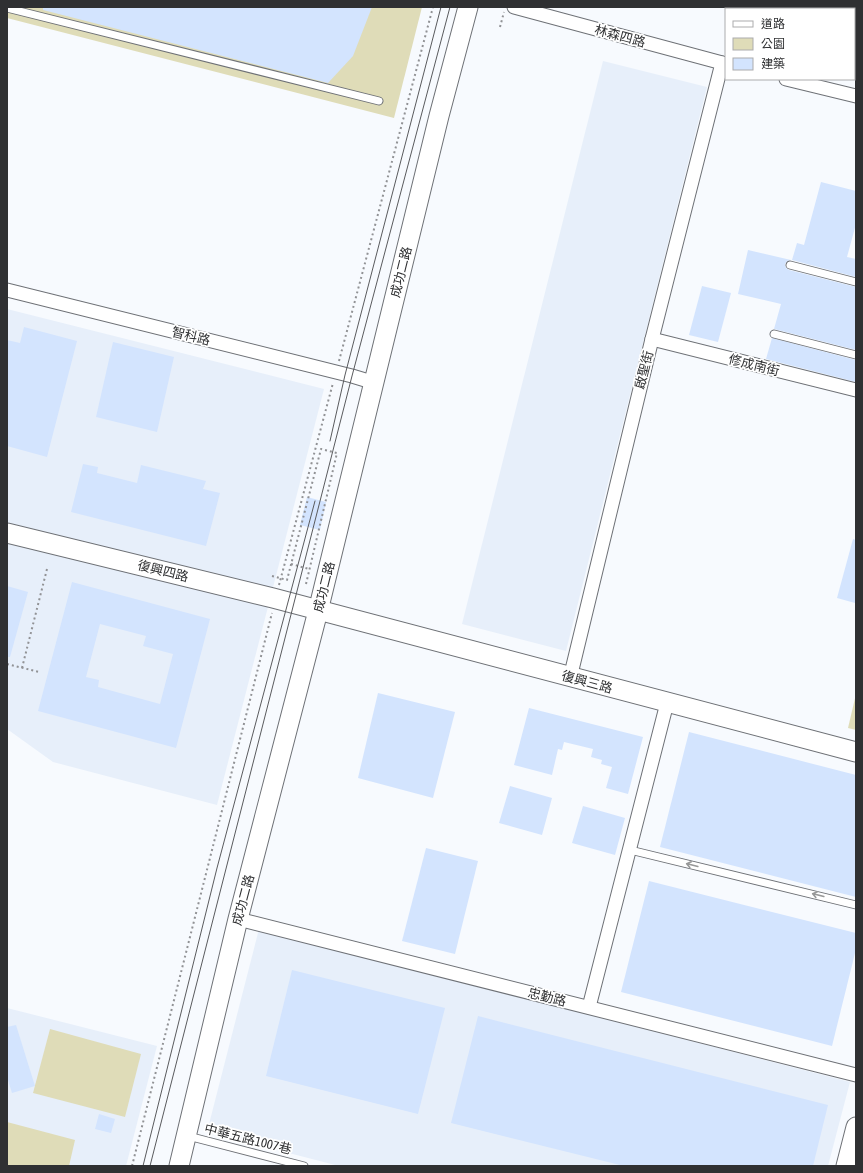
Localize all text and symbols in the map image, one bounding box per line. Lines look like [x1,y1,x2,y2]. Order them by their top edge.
legend [725,8,855,80]
text: 道路 [761,17,785,31]
street label: 林森四路 [593,22,647,50]
text: 公園 [761,37,785,51]
text: 建築 [761,57,785,71]
street label: 成功二路 [387,245,415,299]
street label: 智科路 [170,324,212,348]
street label: 啟聖街 [632,349,656,391]
street label: 修成南街 [727,351,781,379]
street label: 復興四路 [136,557,190,585]
street label: 成功二路 [310,560,338,614]
street label: 復興三路 [560,668,614,696]
one-way arrow [686,860,699,868]
street label: 成功二路 [229,873,257,927]
one-way arrow [812,891,825,899]
street label: 忠勤路 [526,985,568,1009]
street label: 中華五路1007巷 [203,1121,293,1157]

